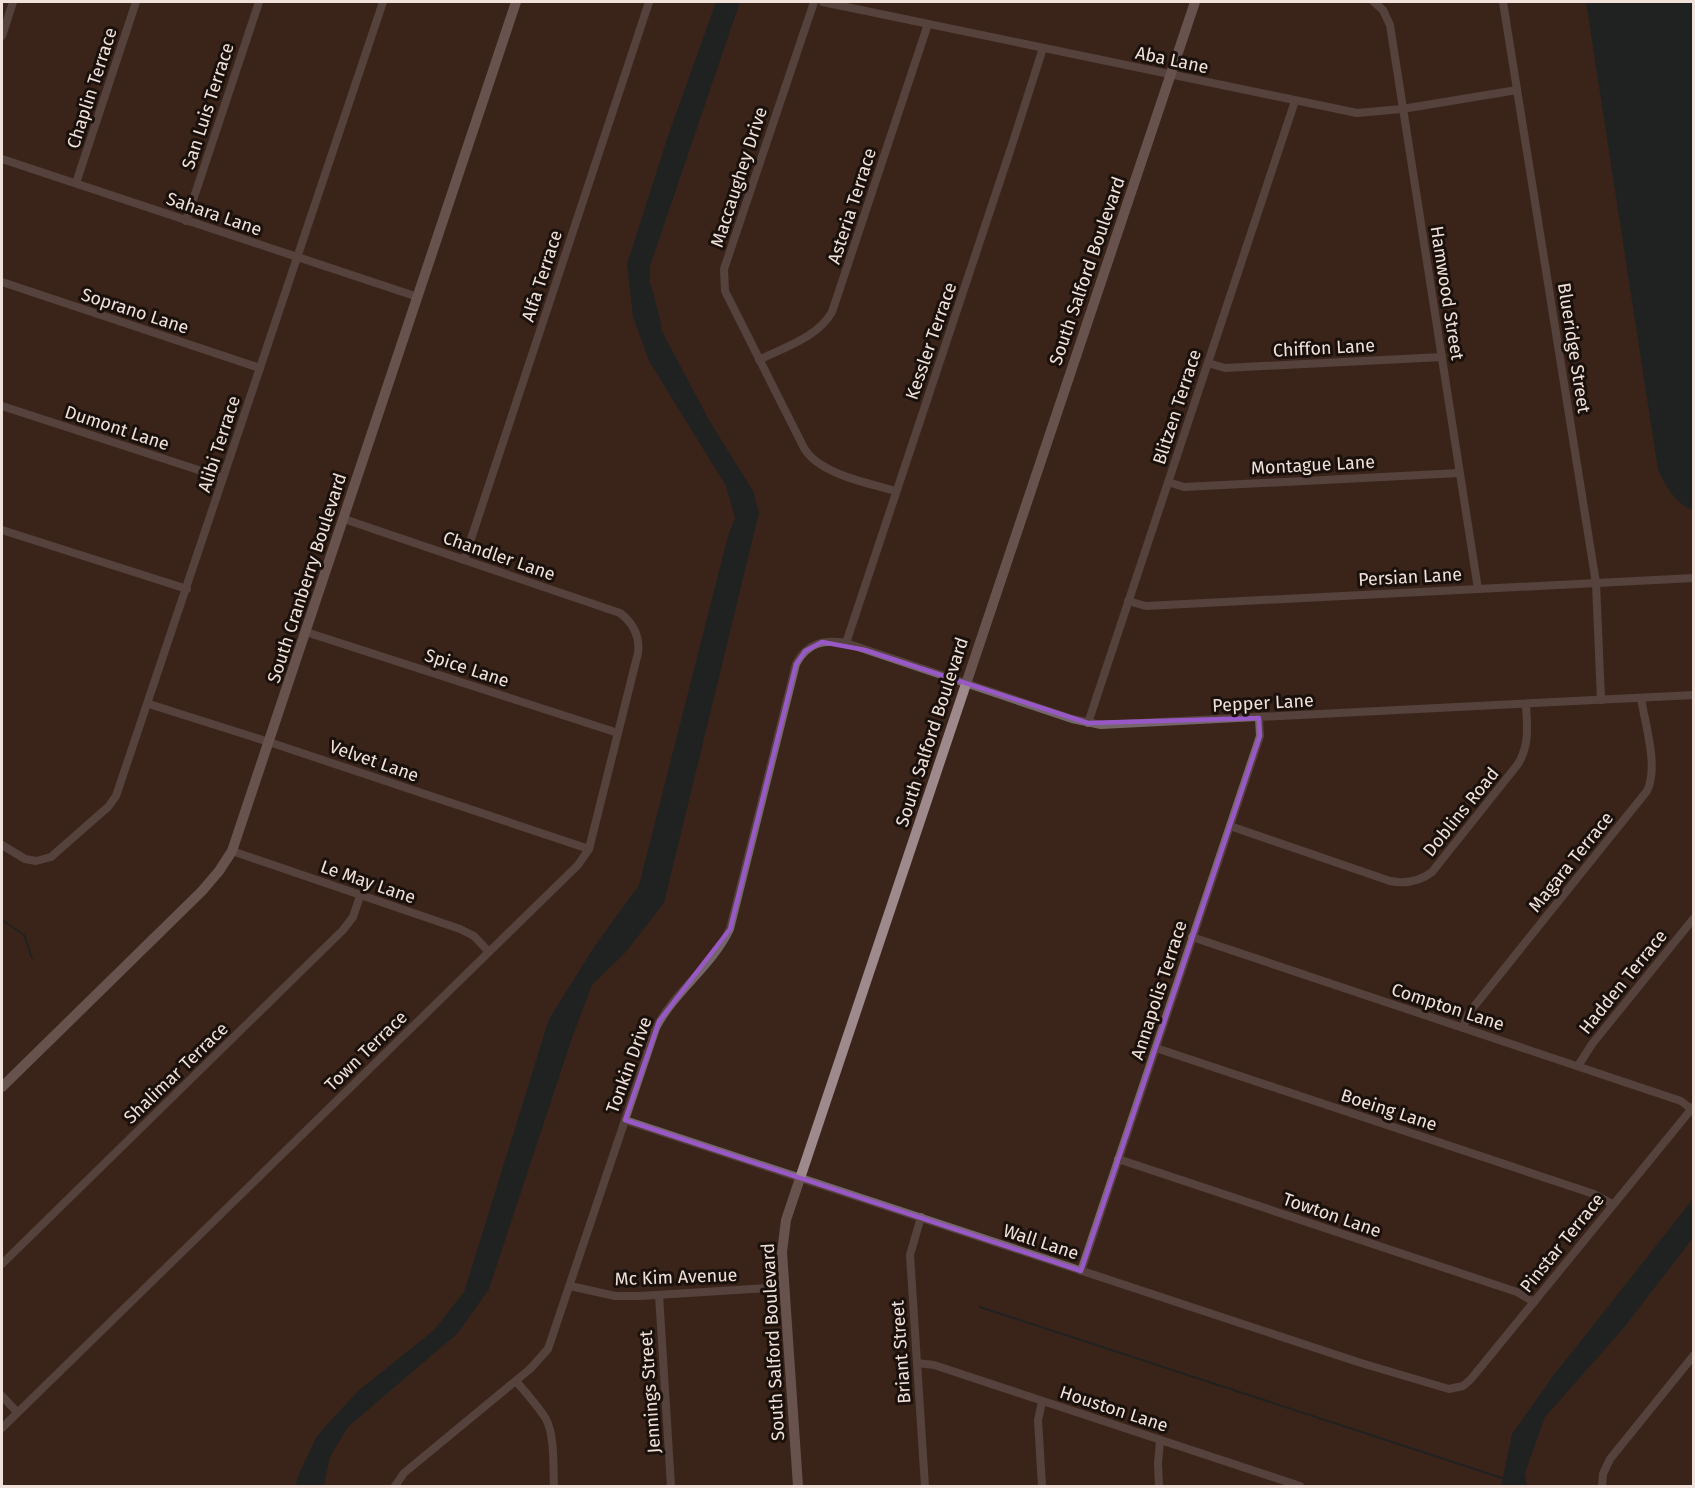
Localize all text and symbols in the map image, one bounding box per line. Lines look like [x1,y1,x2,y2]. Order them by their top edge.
street label: Chaplin Terrace [62,25,122,151]
street label: San Luis Terrace [177,40,239,172]
street label: Aba Lane [1133,42,1211,78]
street label: Maccaughey Drive [706,104,772,250]
street label: Asteria Terrace [823,145,881,267]
street label: South Salford Boulevard [1044,174,1130,368]
street label: Sahara Lane [163,187,265,241]
street label: Hamwood Street [1426,224,1469,362]
street label: Alfa Terrace [517,227,567,325]
street label: Kessler Terrace [901,279,961,403]
street label: Blueridge Street [1553,281,1595,415]
street label: Soprano Lane [78,283,192,339]
street label: Chiffon Lane [1272,334,1376,362]
street label: Blitzen Terrace [1148,347,1206,467]
street label: Alibi Terrace [193,393,245,495]
street label: Dumont Lane [62,401,172,455]
street label: Montague Lane [1250,451,1376,479]
street label: South Cranberry Boulevard [263,470,351,686]
street label: Chandler Lane [440,527,558,585]
street label: Persian Lane [1358,563,1462,591]
street label: South Salford Boulevard [891,634,973,830]
street label: Spice Lane [422,644,512,692]
street label: Pepper Lane [1212,689,1314,717]
street label: Velvet Lane [326,735,422,787]
street label: Doblins Road [1418,763,1504,861]
street label: Magara Terrace [1524,807,1618,917]
street label: Le May Lane [318,855,418,909]
street label: Annapolis Terrace [1126,918,1192,1062]
street label: Hadden Terrace [1574,925,1672,1039]
street label: Compton Lane [1389,978,1507,1036]
street label: Town Terrace [320,1006,412,1096]
street label: Tonkin Drive [601,1014,657,1116]
street label: Shalimar Terrace [119,1018,233,1128]
street label: Boeing Lane [1338,1084,1440,1136]
street label: Towton Lane [1280,1188,1384,1242]
street label: Pinstar Terrace [1515,1189,1609,1297]
street label: Wall Lane [1000,1219,1082,1265]
street label: South Salford Boulevard [757,1243,789,1441]
street label: Mc Kim Avenue [614,1264,738,1290]
street label: Briant Street [886,1299,916,1404]
street label: Jennings Street [635,1329,665,1454]
street label: Houston Lane [1057,1381,1171,1437]

